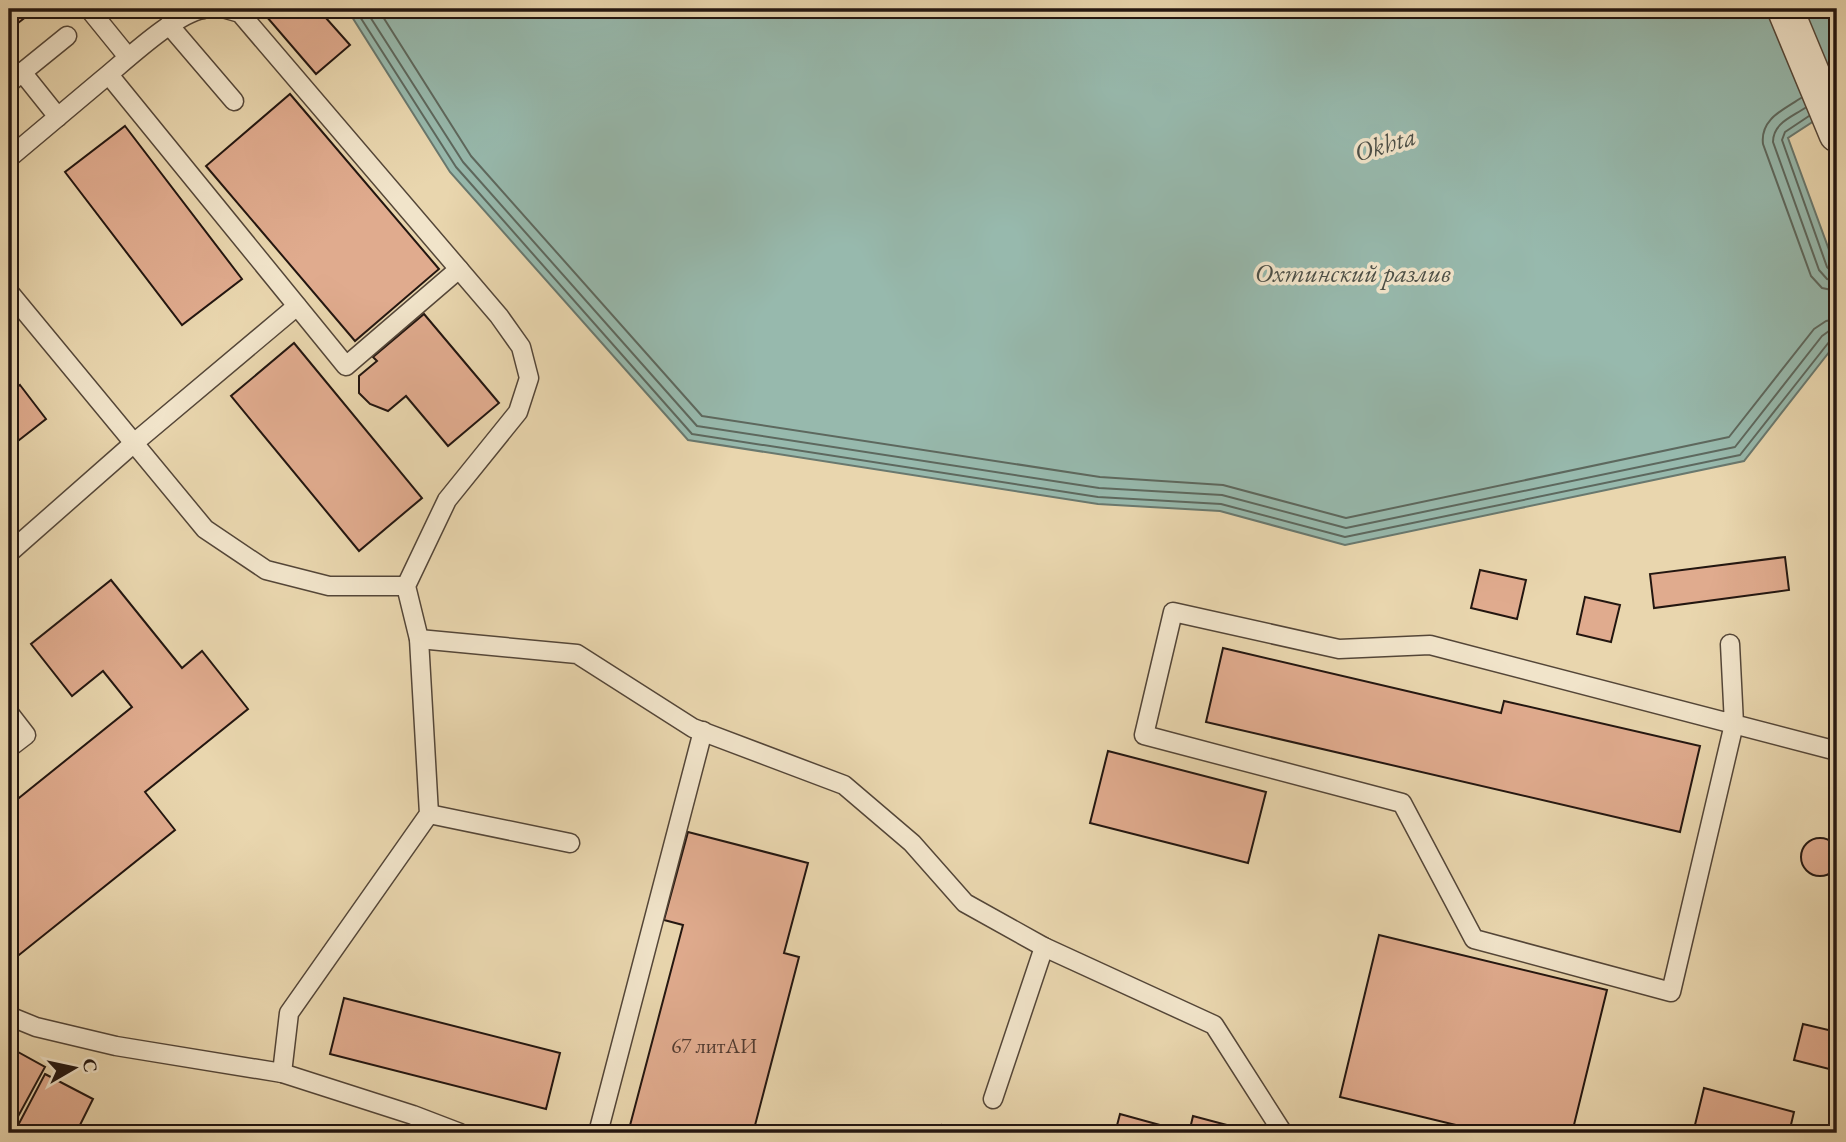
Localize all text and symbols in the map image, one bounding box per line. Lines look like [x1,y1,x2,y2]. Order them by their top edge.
water label: Okhta [1350,119,1420,169]
water label: Охтинский разлив [1255,256,1451,290]
house number: 67 литАИ [671,1032,757,1059]
north arrow [38,1034,108,1104]
text: С [77,1057,104,1074]

